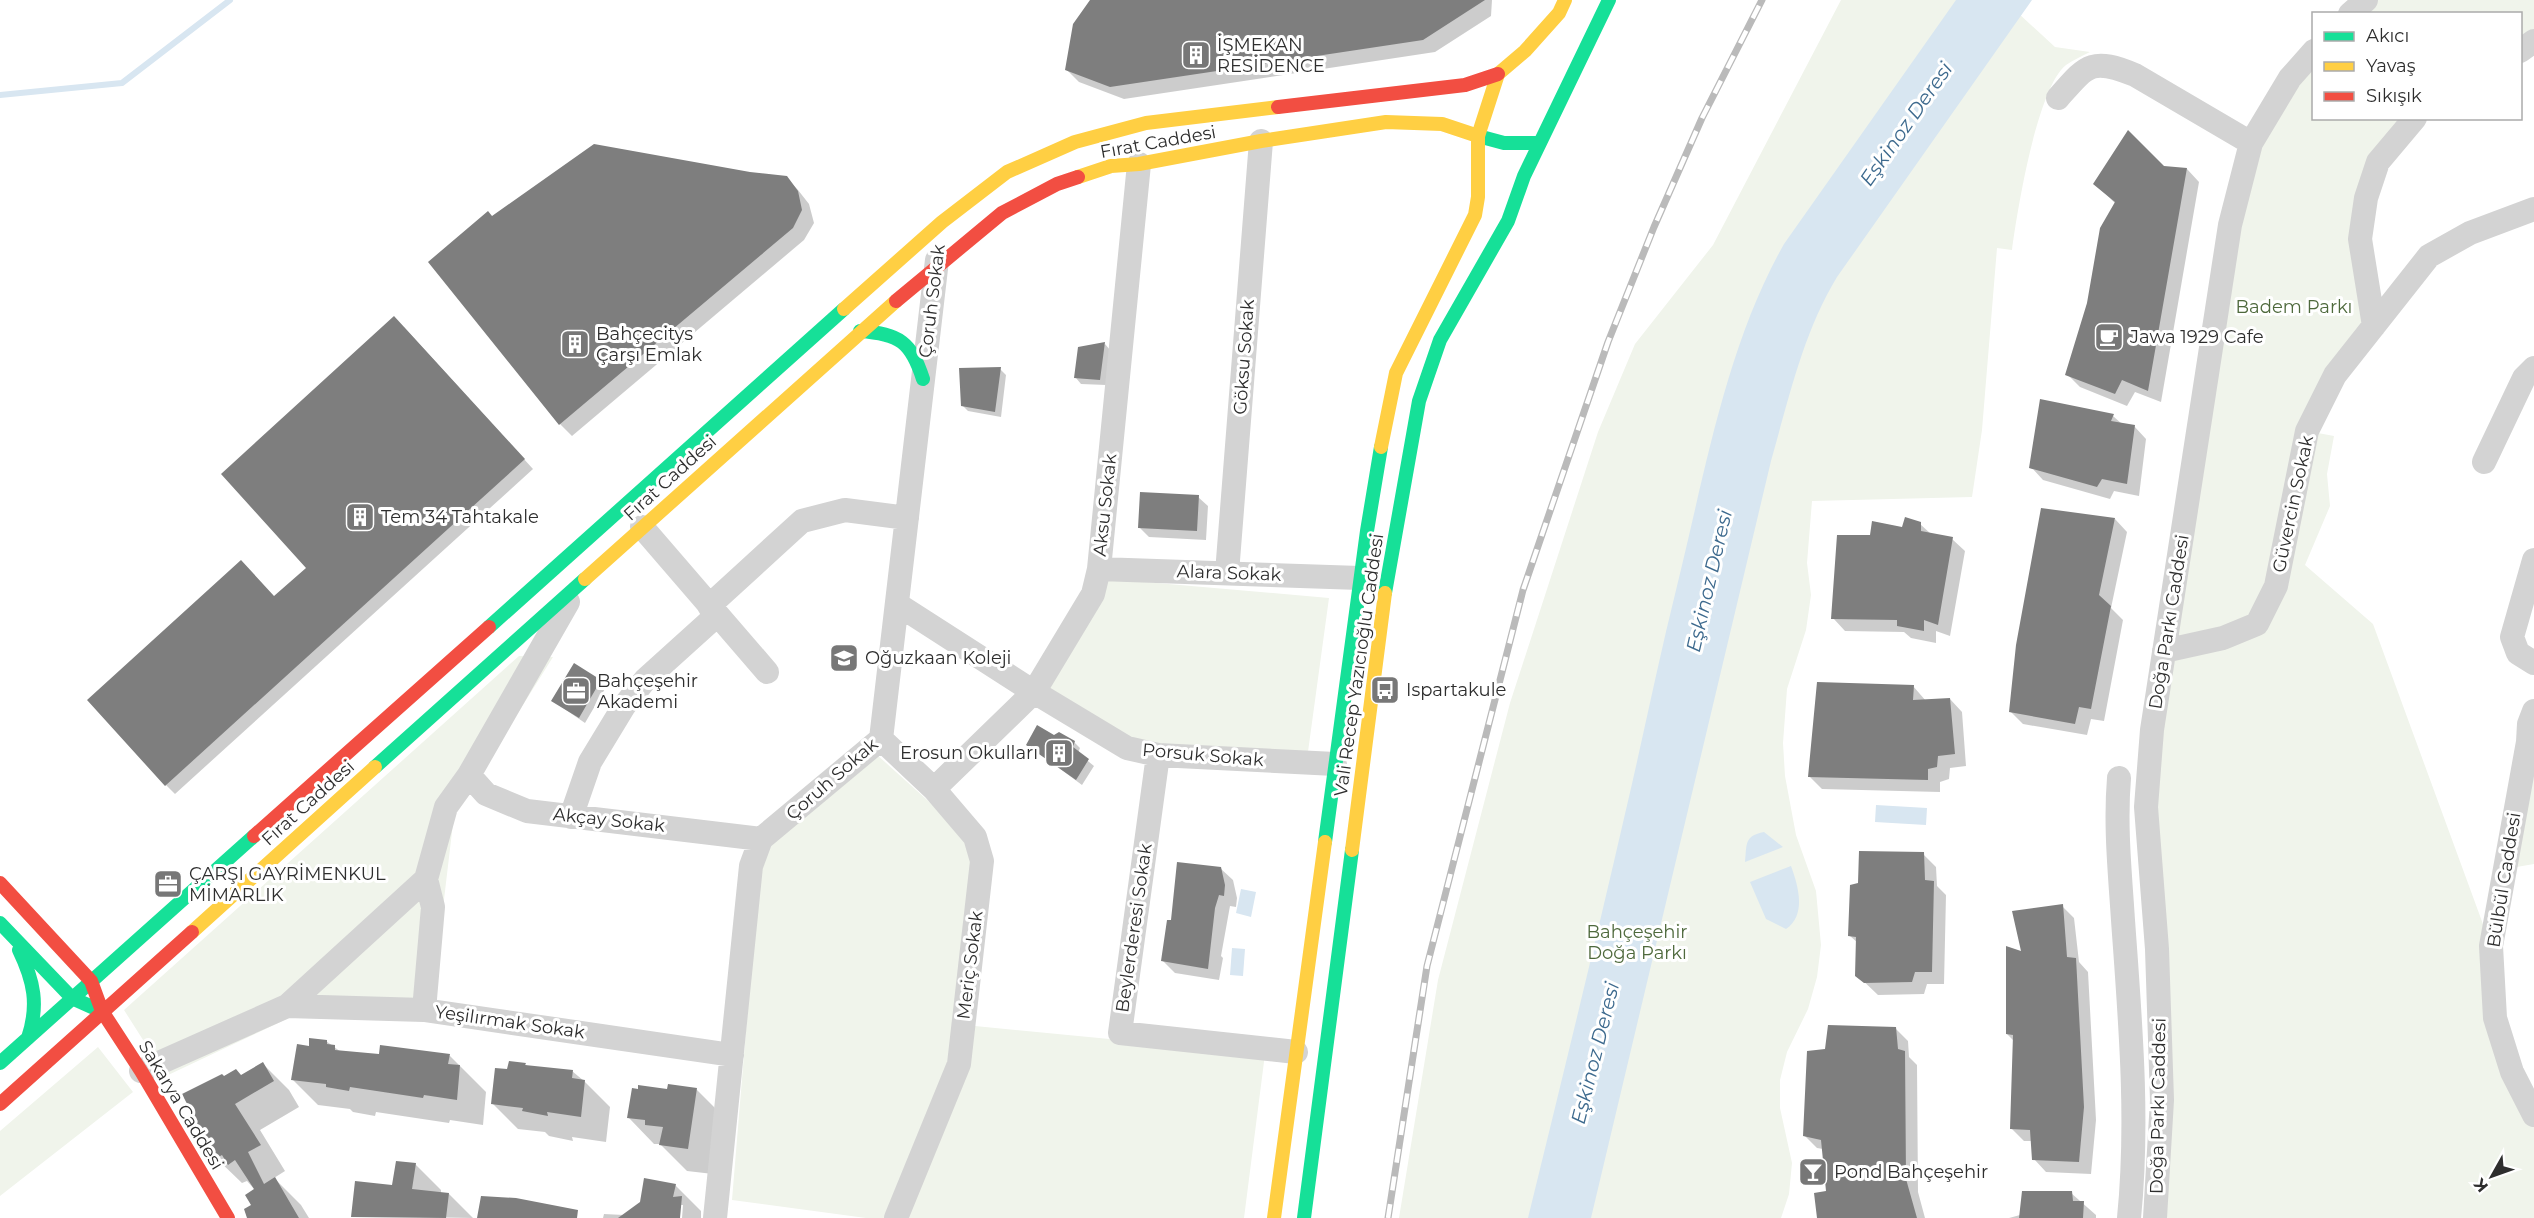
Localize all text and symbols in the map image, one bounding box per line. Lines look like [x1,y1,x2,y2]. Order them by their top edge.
legend [2312,12,2522,120]
text: Akıcı [2366,25,2409,47]
place label: İŞMEKAN RESİDENCE [1217,34,1325,77]
building icon: İŞMEKAN RESİDENCE [1180,39,1212,71]
text: Yavaş [2366,55,2416,77]
water label: Eşkinoz Deresi [1855,57,1958,190]
text: Sıkışık [2366,85,2422,107]
street label: Fırat Caddesi [1098,121,1218,163]
street label: Çoruh Sokak [914,243,950,359]
park label: Badem Parkı [2236,296,2352,318]
street label: Göksu Sokak [1229,298,1259,415]
cafe icon: Jawa 1929 Cafe [2093,321,2125,353]
place label: Bahçecitys Çarşı Emlak [596,323,702,366]
place label: Jawa 1929 Cafe [2129,326,2264,348]
building icon: Bahçecitys Çarşı Emlak [559,328,591,360]
street label: Fırat Caddesi [619,431,721,525]
street label: Güvercin Sokak [2268,433,2318,574]
street label: Aksu Sokak [1089,452,1121,558]
building icon: Tem 34 Tahtakale [344,501,376,533]
place label: Tem 34 Tahtakale [381,506,539,528]
water label: Eşkinoz Deresi [1681,507,1737,654]
street label: Vali Recep Yazıcıoğlu Caddesi [1330,532,1388,798]
street label: Doğa Parkı Caddesi [2144,533,2194,711]
street label: Alara Sokak [1176,560,1282,586]
school or university icon: Oğuzkaan Koleji [828,642,860,674]
place label: Oğuzkaan Koleji [865,647,1011,669]
place label: Bahçeşehir Akademi [597,670,698,713]
bus stop icon: Ispartakule [1369,674,1401,706]
office icon: Bahçeşehir Akademi [560,675,592,707]
place label: Ispartakule [1406,679,1507,701]
street label: Çoruh Sokak [782,733,882,825]
building icon: Erosun Okulları [1043,737,1075,769]
street label: Porsuk Sokak [1141,739,1265,771]
place label: Erosun Okulları [900,742,1038,764]
street label: Fırat Caddesi [257,756,359,850]
street label: Akçay Sokak [552,803,666,837]
street label: Bülbül Caddesi [2482,811,2526,949]
street label: Beylerderesi Sokak [1111,842,1157,1014]
place label: ÇARŞI GAYRİMENKUL MİMARLIK [189,863,386,906]
office icon: ÇARŞI GAYRİMENKUL MİMARLIK [152,868,184,900]
street label: Meriç Sokak [952,909,988,1021]
park label: Bahçeşehir Doğa Parkı [1586,921,1688,964]
water label: Eşkinoz Deresi [1566,979,1624,1126]
street label: Yeşilırmak Sokak [434,1001,587,1043]
street label: Doğa Parkı Caddesi [2145,1018,2171,1194]
street label: Sakarya Caddesi [134,1036,228,1174]
north arrow [2462,1146,2522,1206]
bar icon: Pond Bahçeşehir [1797,1156,1829,1188]
place label: Pond Bahçeşehir [1834,1161,1988,1183]
text: K [2469,1174,2492,1196]

